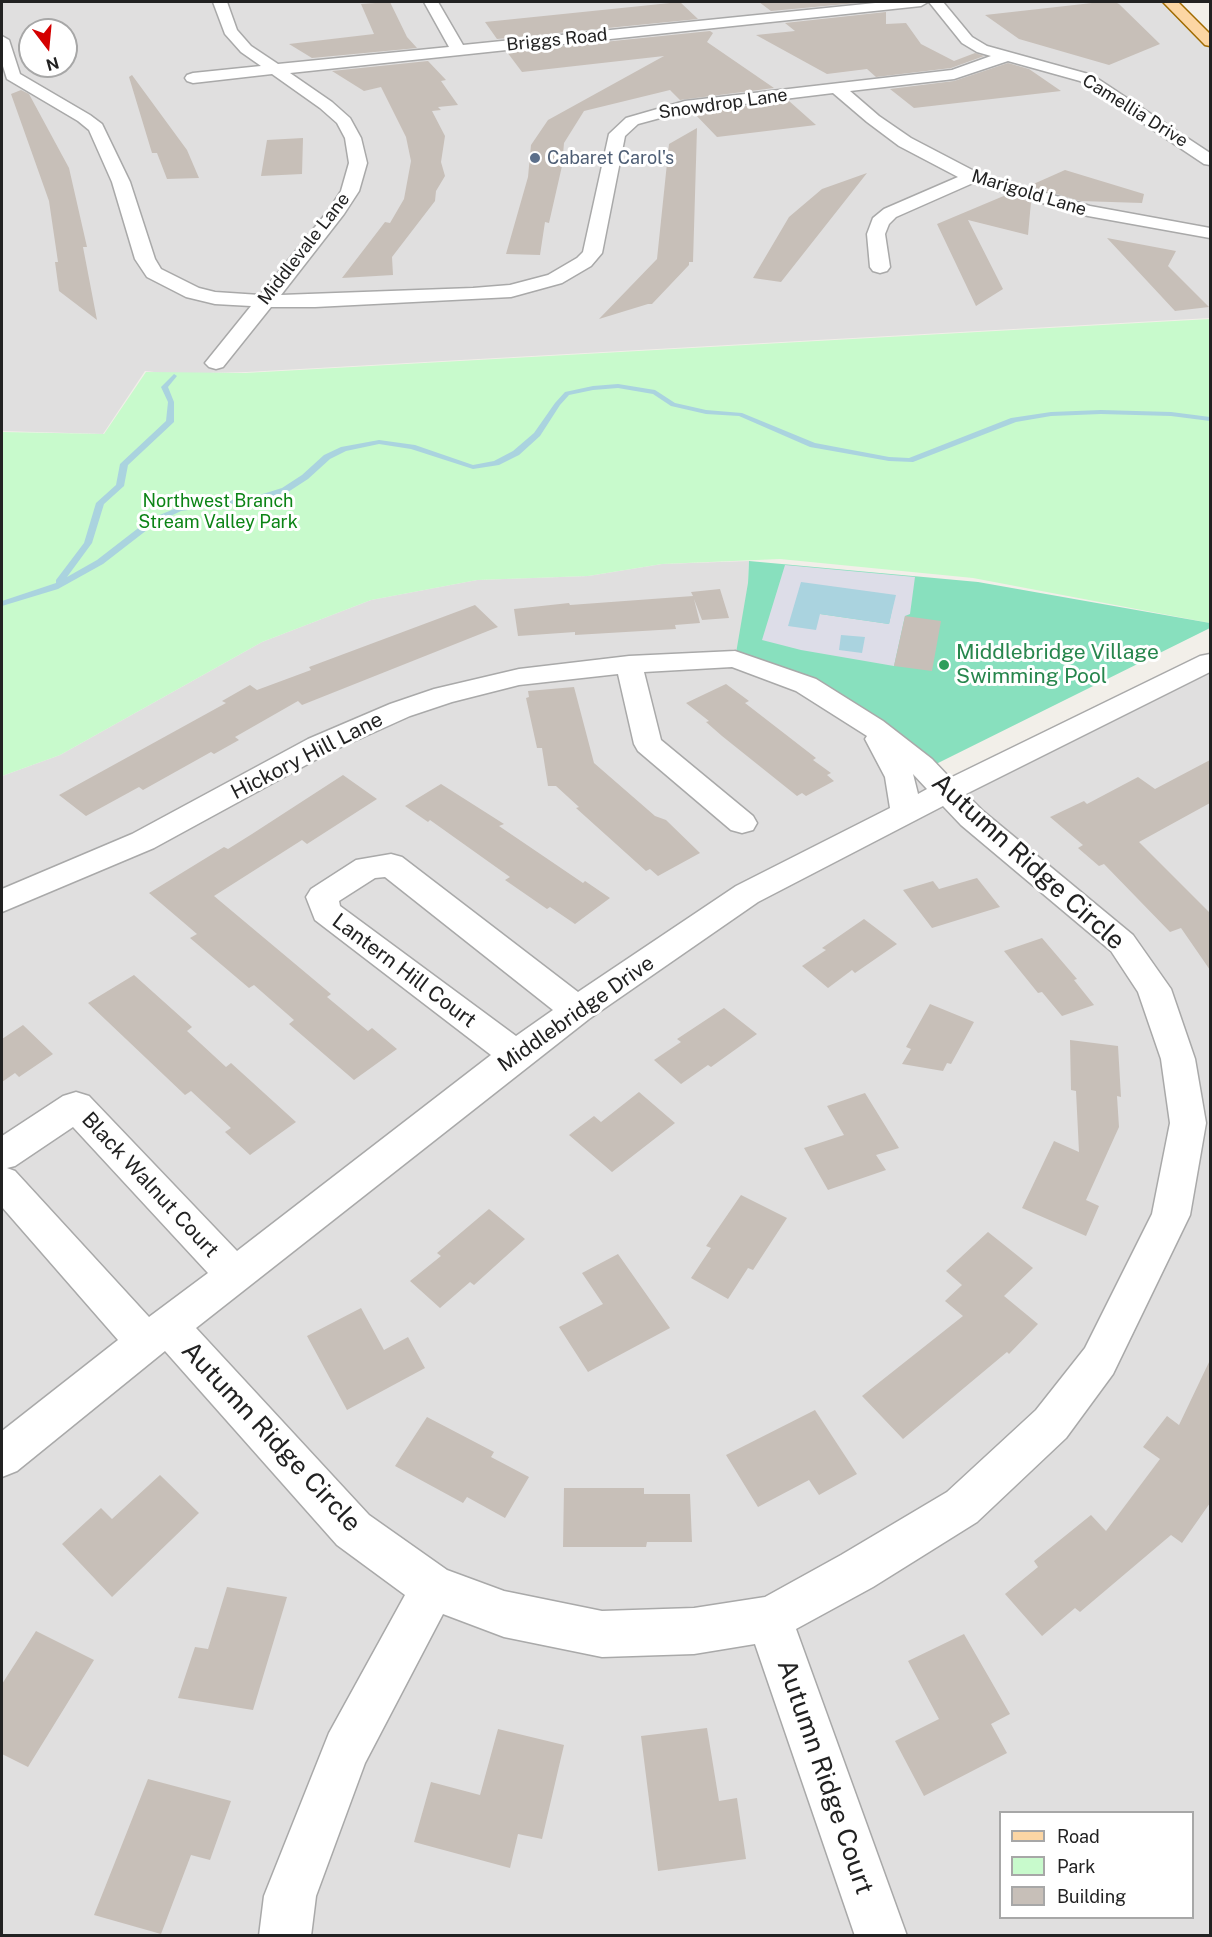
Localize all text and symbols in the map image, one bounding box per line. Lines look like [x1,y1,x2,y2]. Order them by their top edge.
north arrow [18,18,78,78]
street label: Briggs Road [505,24,609,56]
text: N [44,53,61,75]
street label: Camellia Drive [1078,70,1192,152]
street label: Snowdrop Lane [657,84,789,124]
place label: Cabaret Carol's [547,147,674,169]
marker: Cabaret Carol's [528,151,542,165]
street label: Marigold Lane [969,165,1089,221]
street label: Middlevale Lane [254,189,354,309]
park label: Northwest Branch Stream Valley Park [138,490,298,532]
place label: Middlebridge Village Swimming Pool [956,640,1159,690]
marker: Middlebridge Village Swimming Pool [937,658,951,672]
street label: Hickory Hill Lane [227,707,387,805]
street label: Autumn Ridge Circle [925,767,1131,957]
street label: Lantern Hill Court [327,909,481,1033]
street label: Middlebridge Drive [493,951,659,1077]
street label: Black Walnut Court [76,1107,224,1263]
street label: Autumn Ridge Circle [175,1335,367,1539]
street label: Autumn Ridge Court [770,1656,880,1898]
legend [999,1811,1194,1919]
text: Road [1057,1826,1100,1847]
text: Park [1057,1856,1095,1877]
text: Building [1057,1886,1126,1907]

